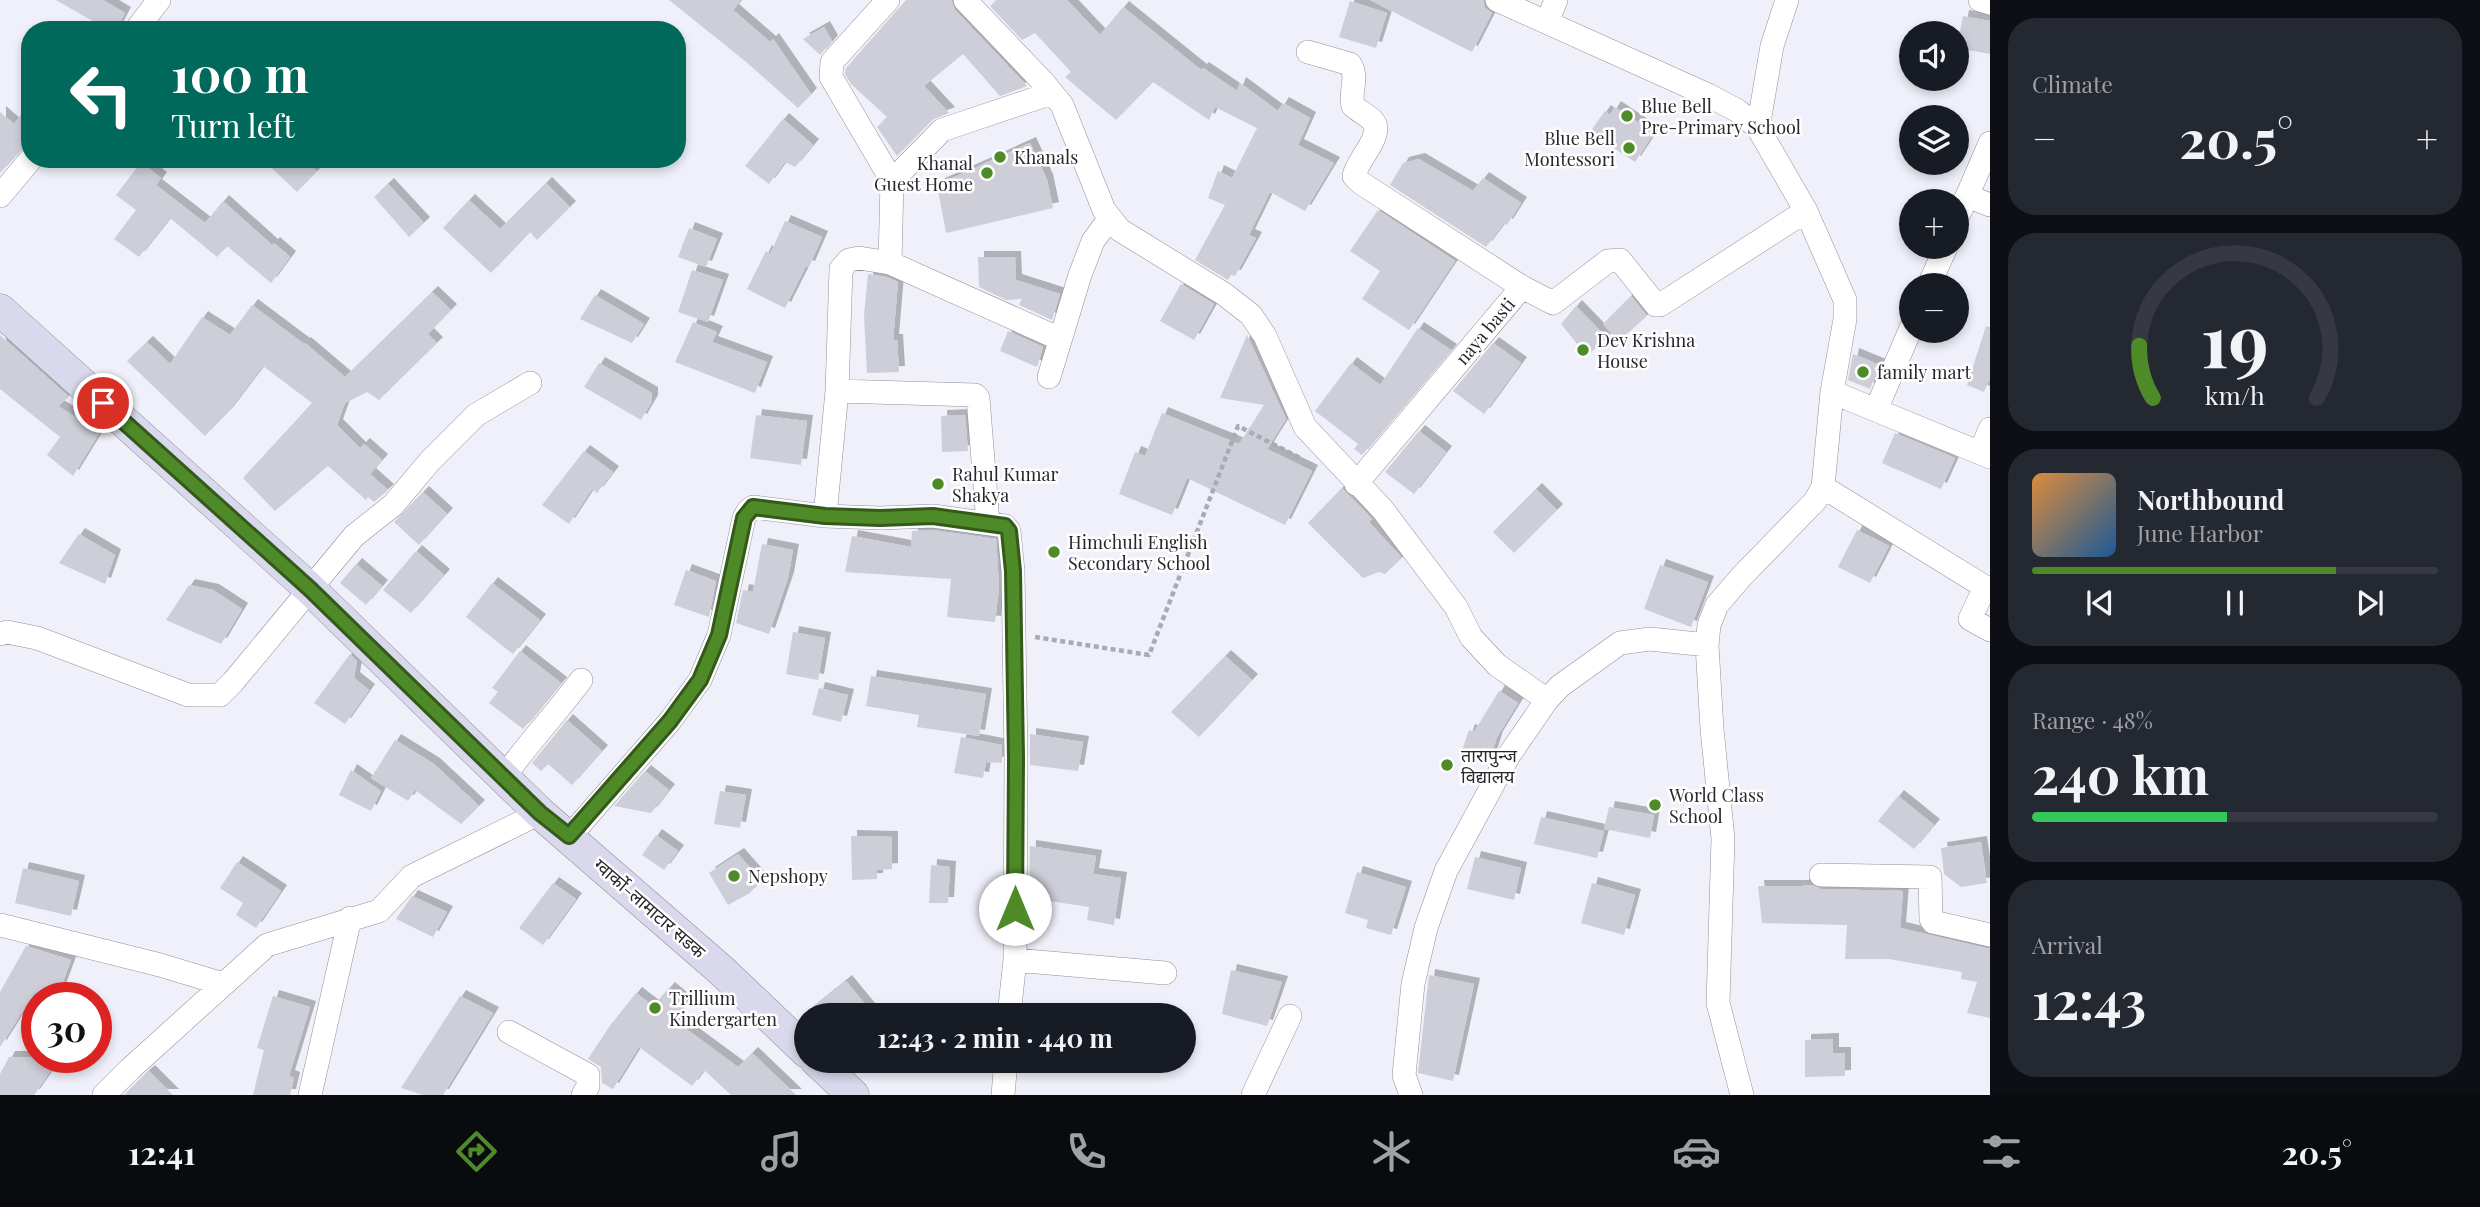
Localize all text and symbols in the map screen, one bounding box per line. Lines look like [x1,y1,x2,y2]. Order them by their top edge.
map controls [1899,21,1969,343]
button: sound [1899,21,1969,91]
text: 100 m [171,40,309,105]
icon: left [56,49,147,140]
text: Climate [2032,68,2113,99]
place label: Blue Bell Pre-Primary School [1641,94,1801,139]
text: Turn left [171,103,295,146]
text: 20.5° [2179,103,2293,172]
button: layers [1899,105,1969,175]
marker: Blue Bell Pre-Primary School [1619,108,1635,124]
text: − [2032,112,2057,163]
text: + [2416,112,2438,163]
place label: Blue Bell Montessori [1524,126,1615,171]
marker: Blue Bell Montessori [1621,140,1637,156]
place label: Khanals [1014,145,1078,169]
marker: Khanals [992,149,1008,165]
place label: Khanal Guest Home [874,151,973,196]
marker: Khanal Guest Home [979,165,995,181]
button: + [1899,189,1969,259]
button: − [1899,273,1969,343]
text: 19 [2201,290,2269,387]
street label: naya basti [1450,292,1520,370]
place label: Dev Krishna House [1597,328,1695,373]
marker: Dev Krishna House [1575,342,1591,358]
place label: family mart [1877,360,1971,384]
marker: family mart [1855,364,1871,380]
pin [73,373,133,433]
text: km/h [2205,378,2265,411]
icon: arrive [84,384,122,422]
place label: Rahul Kumar Shakya [952,462,1059,507]
marker: Rahul Kumar Shakya [930,476,946,492]
text: Northbound [2137,482,2284,517]
text: June Harbor [2137,517,2263,548]
place label: Himchuli English Secondary School [1068,530,1210,575]
marker: Himchuli English Secondary School [1046,544,1062,560]
icon: previous [2081,584,2119,622]
icon: pause [2216,584,2254,622]
icon: next [2351,584,2389,622]
text: Range · 48% [2032,704,2153,735]
text: 240 km [2032,739,2209,808]
place label: तारापुन्ज विद्यालय [1461,743,1518,788]
marker: तारापुन्ज विद्यालय [1439,757,1455,773]
place label: World Class School [1668,783,1764,828]
marker: World Class School [1647,797,1663,813]
street label: ग्वार्को-लामाटार सडक [589,853,712,964]
place label: Nepshopy [748,864,828,888]
marker: Nepshopy [726,868,742,884]
position arrow [978,872,1052,946]
text: Arrival [2032,929,2103,960]
text: 12:43 [2032,964,2146,1033]
speed limit sign: 30 [21,982,112,1073]
place label: Trillium Kindergarten [669,986,777,1031]
marker: Trillium Kindergarten [647,1000,663,1016]
text: 12:43 · 2 min · 440 m [877,1020,1113,1055]
icon: directions [452,1127,501,1176]
icon: music [757,1127,806,1176]
icon: phone [1062,1127,1111,1176]
icon: climate [1367,1127,1416,1176]
icon: car [1672,1127,1721,1176]
icon: filters [1977,1127,2026,1176]
text: 12:41 [128,1130,195,1173]
text: 20.5° [2282,1130,2352,1173]

